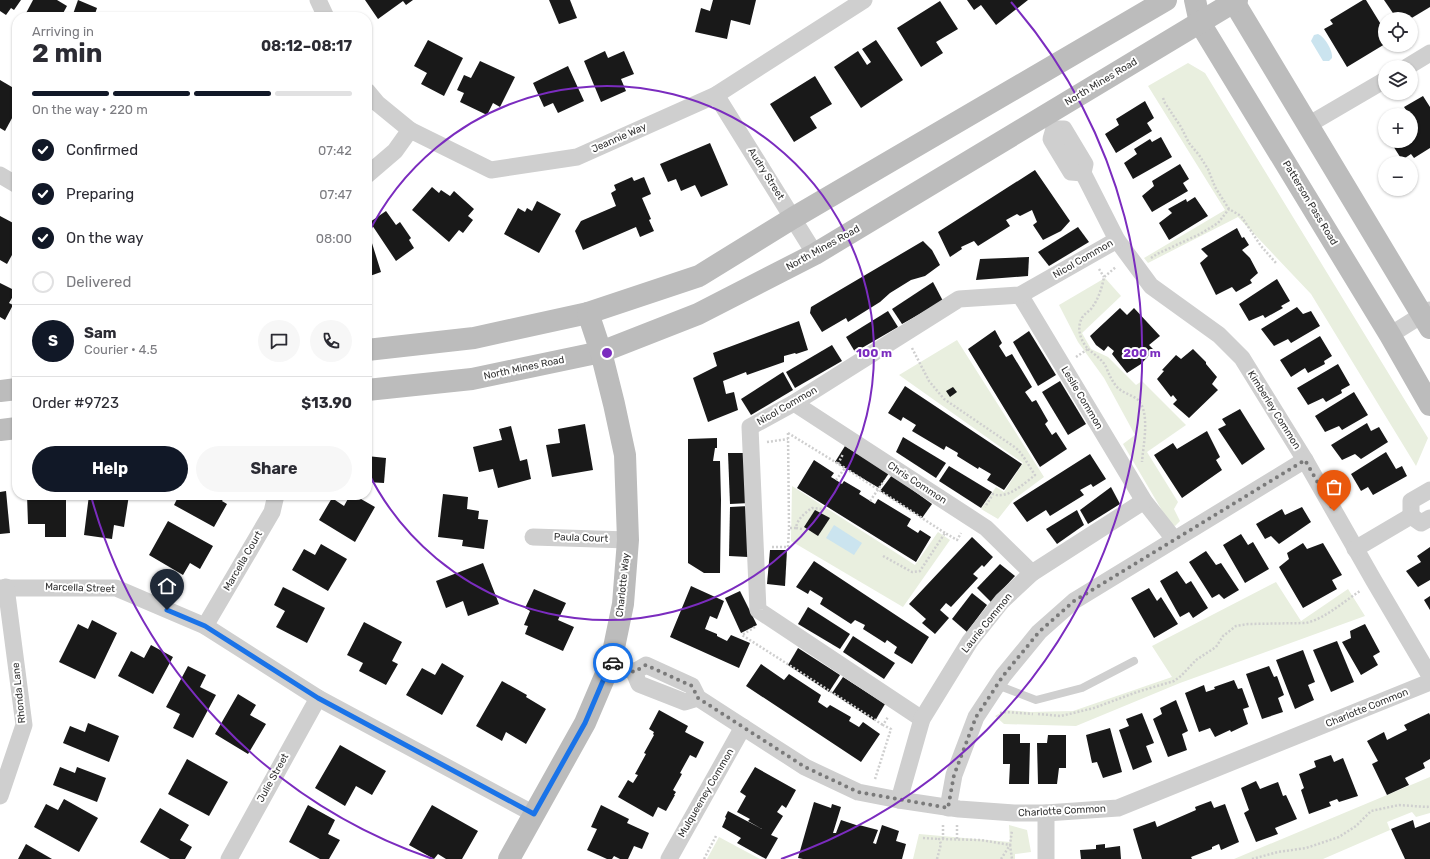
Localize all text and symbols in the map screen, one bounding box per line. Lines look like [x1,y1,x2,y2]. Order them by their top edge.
map controls [1378,12,1418,196]
button: locate [1378,12,1418,52]
text: Arriving in [32,24,94,39]
text: 08:12–08:17 [261,37,352,55]
text: 2 min [32,38,102,69]
street label: North Mines Road [1063,56,1139,108]
button: layers [1378,60,1418,100]
text: On the way · 220 m [32,102,148,117]
button: + [1378,108,1418,148]
street label: Jeannie Way [590,120,649,155]
icon: check [32,139,54,161]
text: Confirmed [66,141,138,159]
text: 07:42 [318,143,352,158]
street label: Audry Street [745,146,787,202]
button: − [1378,156,1418,196]
street label: Patterson Pass Road [1280,159,1340,248]
icon: check [32,183,54,205]
text: Preparing [66,185,134,203]
text: 07:47 [319,187,352,202]
street label: North Mines Road [784,223,862,273]
icon: check [32,227,54,249]
text: On the way [66,229,144,247]
text: 08:00 [316,231,352,246]
street label: Nicol Common [1051,237,1115,281]
text: Delivered [66,273,131,291]
button: chat [258,320,300,362]
button: phone [310,320,352,362]
text: Sam [84,324,117,342]
text: S [48,332,58,350]
text: Courier · 4.5 [84,342,158,357]
centre of rings [600,346,614,360]
text: 100 m [856,346,892,360]
text: 200 m [1123,346,1161,360]
street label: North Mines Road [483,354,565,382]
street label: Leslie Common [1059,364,1105,432]
street label: Kimberley Common [1245,369,1303,451]
street label: Nicol Common [755,384,819,428]
text: Order #9723 [32,394,119,412]
text: $13.90 [301,394,352,412]
button: Help [32,446,188,492]
button: Share [196,446,352,492]
street label: Chris Common [885,459,949,507]
pin [1317,470,1351,511]
icon: bag [1323,476,1345,498]
street label: Marcella Court [221,529,265,593]
street label: Paula Court [554,531,608,545]
street label: Charlotte Way [614,552,632,618]
pin [150,569,184,610]
icon: home [156,575,178,597]
street label: Marcella Street [45,581,115,595]
street label: Laurie Common [959,591,1015,655]
courier [593,643,633,683]
icon: car [602,652,624,674]
street label: Rhonda Lane [10,662,28,724]
street label: Charlotte Common [1324,686,1410,730]
street label: Mulqueeney Common [676,746,736,840]
street label: Julie Street [255,751,291,805]
street label: Charlotte Common [1018,803,1106,819]

